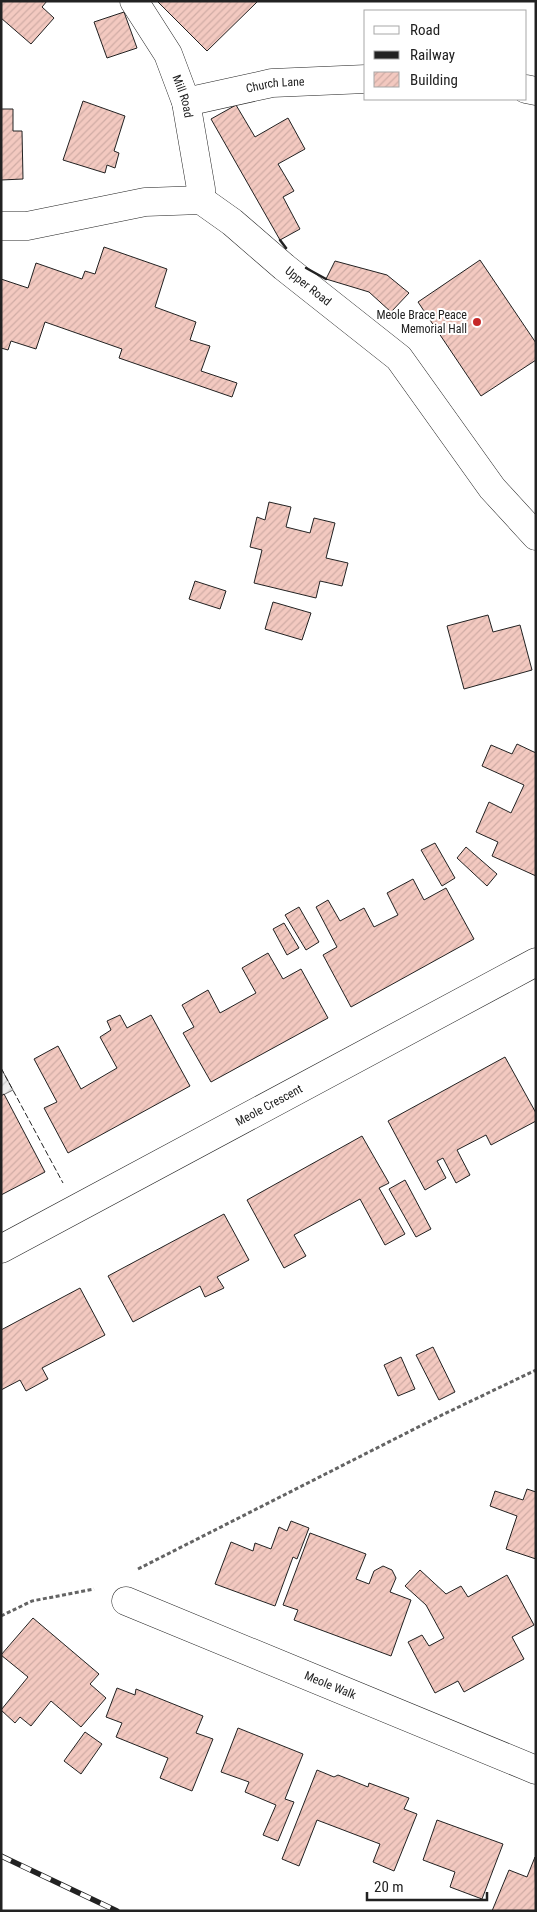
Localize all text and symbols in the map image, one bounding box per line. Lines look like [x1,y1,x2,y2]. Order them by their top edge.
legend [364,10,527,100]
text: Road [410,21,440,39]
text: Railway [410,46,455,64]
text: Building [410,71,458,89]
street label: Mill Road [169,73,196,119]
street label: Church Lane [245,75,305,96]
street label: Upper Road [282,264,334,309]
place label: Meole Brace Peace Memorial Hall [376,308,467,336]
marker: Meole Brace Peace Memorial Hall [471,316,483,328]
street label: Meole Crescent [233,1081,305,1129]
street label: Meole Walk [302,1668,359,1702]
scale bar [367,1870,487,1902]
text: 20 m [374,1878,404,1896]

